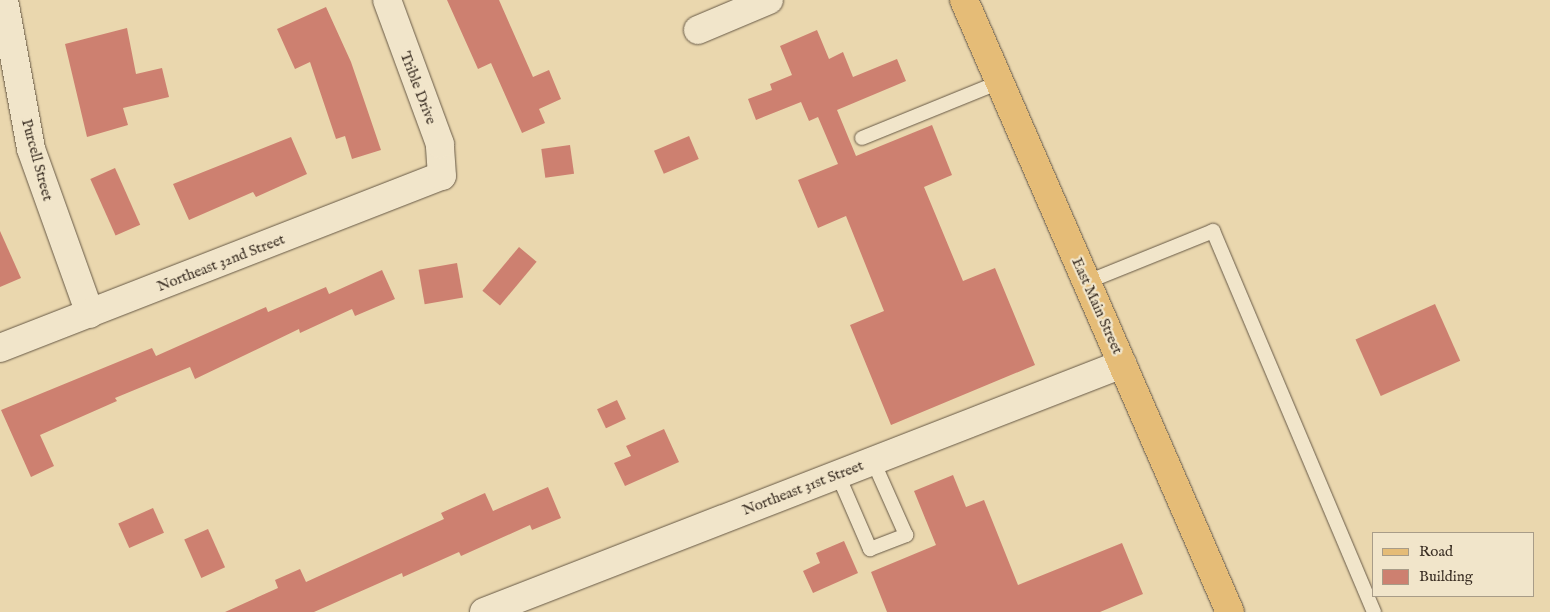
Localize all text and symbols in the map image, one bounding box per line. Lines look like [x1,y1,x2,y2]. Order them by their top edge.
street label: Trible Drive [396,49,440,127]
street label: Purcell Street [17,117,57,203]
street label: Northeast 32nd Street [155,230,287,296]
street label: East Main Street [1068,255,1126,357]
street label: Northeast 31st Street [740,457,866,519]
legend [1372,532,1535,597]
text: Road [1419,542,1453,561]
text: Building [1419,567,1473,586]

